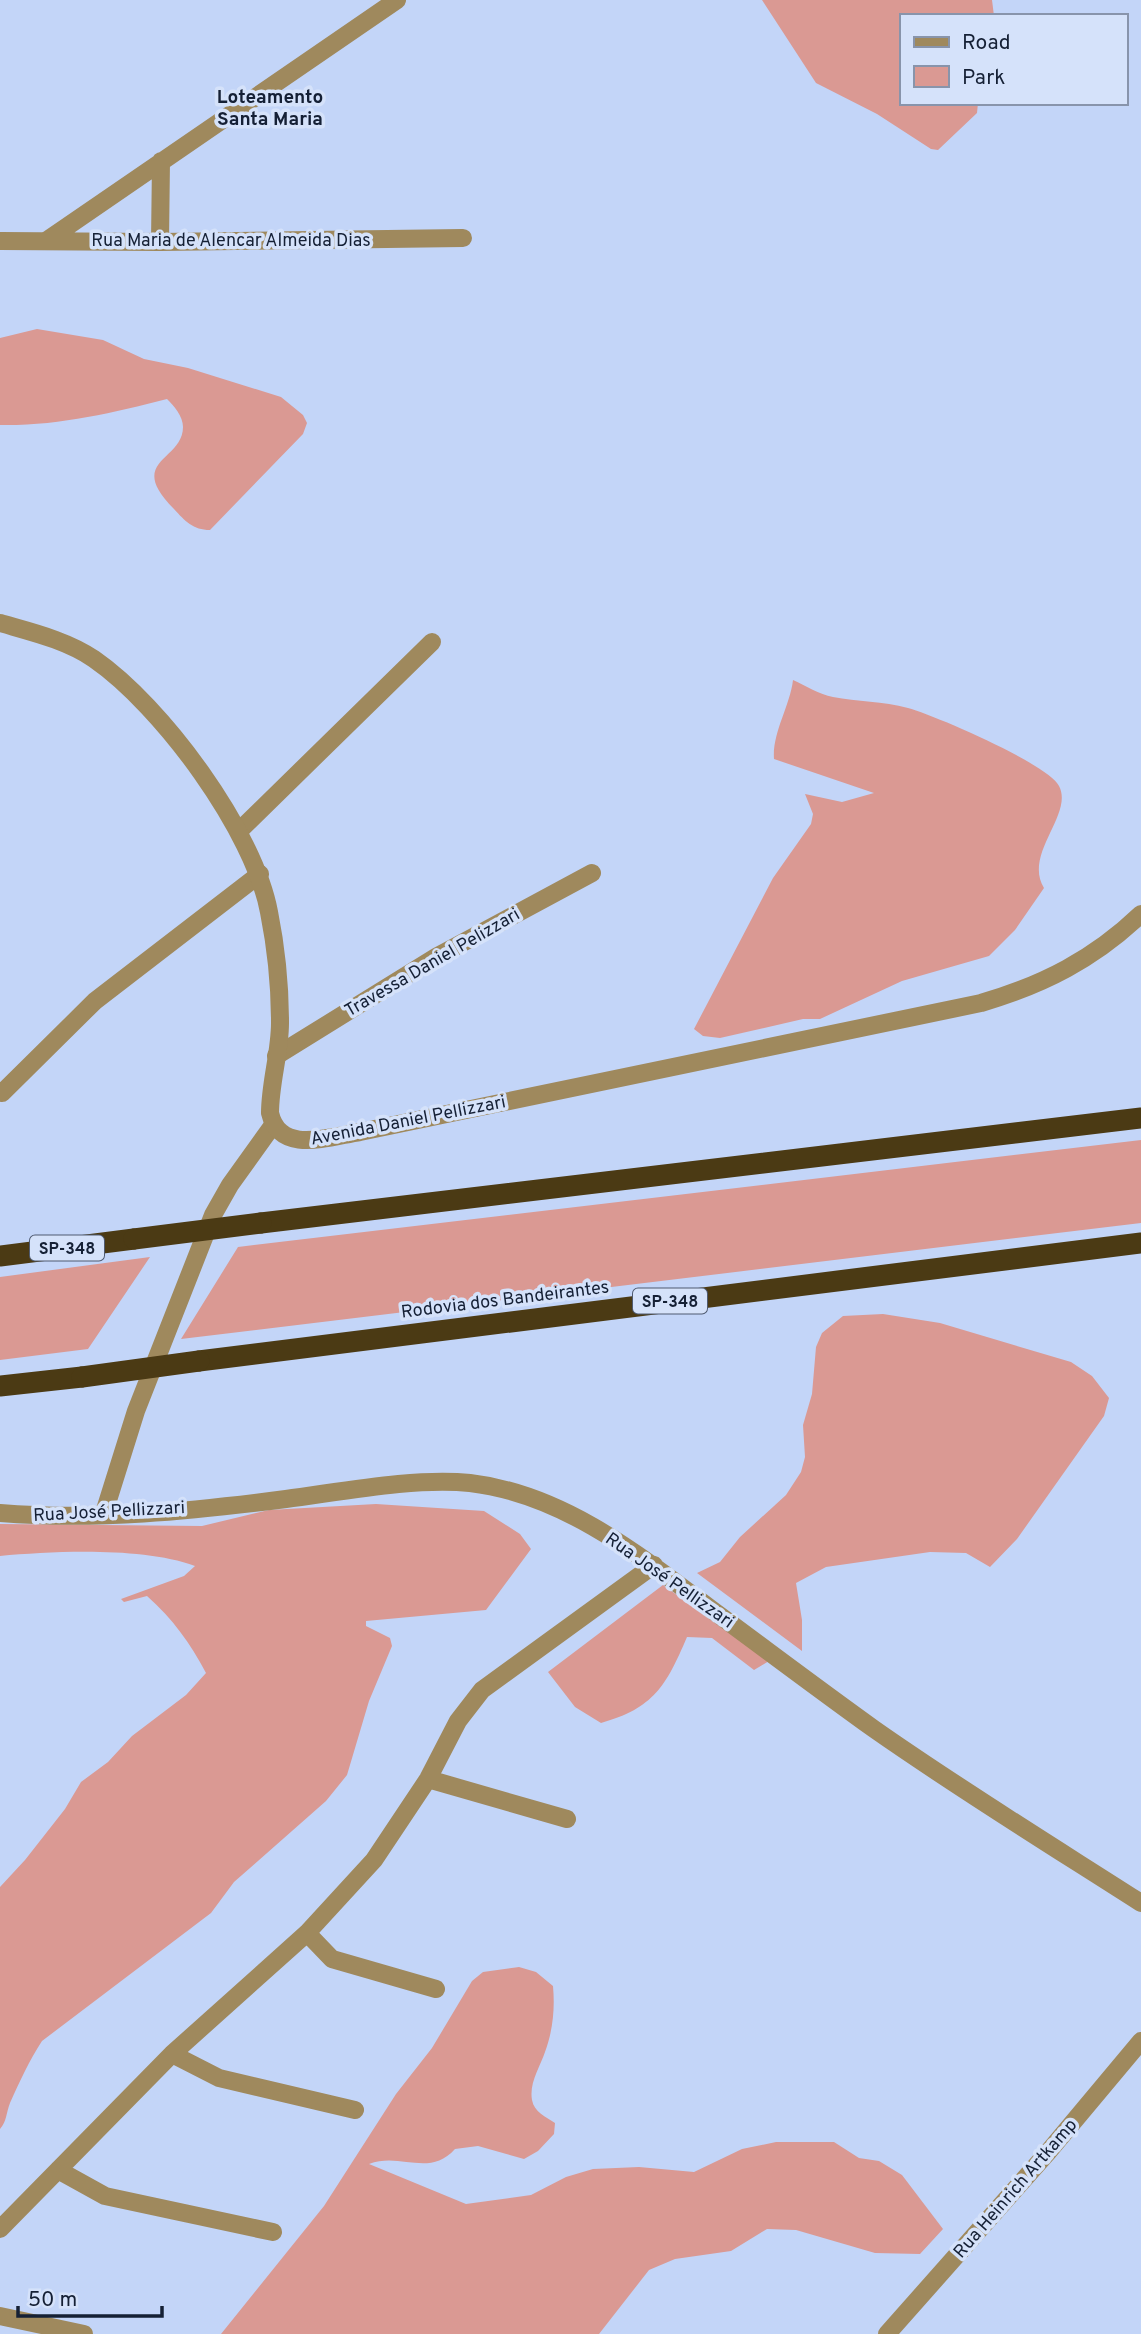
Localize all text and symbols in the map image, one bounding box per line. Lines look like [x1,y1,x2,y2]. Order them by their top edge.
legend [900,14,1127,105]
text: Road [962,30,1011,57]
text: Park [962,65,1005,92]
district label: Loteamento Santa Maria [217,86,323,132]
street label: Rua Maria de Alencar Almeida Dias [91,230,371,253]
street label: Travessa Daniel Pelizzari [341,904,525,1023]
street label: Avenida Daniel Pellizzari [309,1091,508,1152]
road number: SP-348 [30,1236,104,1260]
street label: Rodovia dos Bandeirantes [400,1276,610,1325]
road number: SP-348 [633,1288,707,1314]
street label: Rua José Pellizzari [33,1497,186,1528]
street label: Rua José Pellizzari [600,1528,738,1634]
street label: Rua Heinrich Artkamp [949,2114,1083,2263]
scale bar [18,2274,161,2318]
text: 50 m [28,2287,77,2314]

